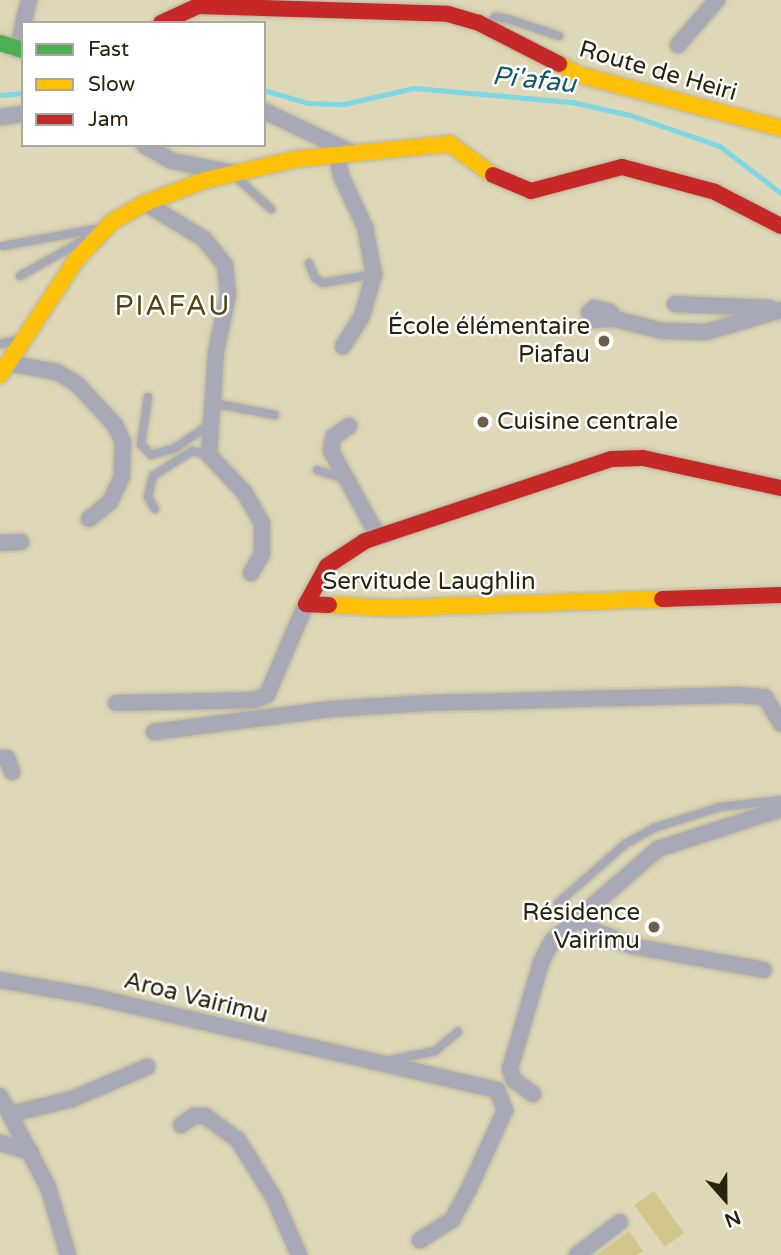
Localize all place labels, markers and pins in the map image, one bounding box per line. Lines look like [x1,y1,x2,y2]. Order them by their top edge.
place label: École élémentaire Piafau [388,313,590,369]
marker: École élémentaire Piafau [596,333,612,349]
place label: Cuisine centrale [497,408,678,436]
marker: Cuisine centrale [475,414,491,430]
place label: Résidence Vairimu [522,899,640,955]
marker: Résidence Vairimu [646,919,662,935]

